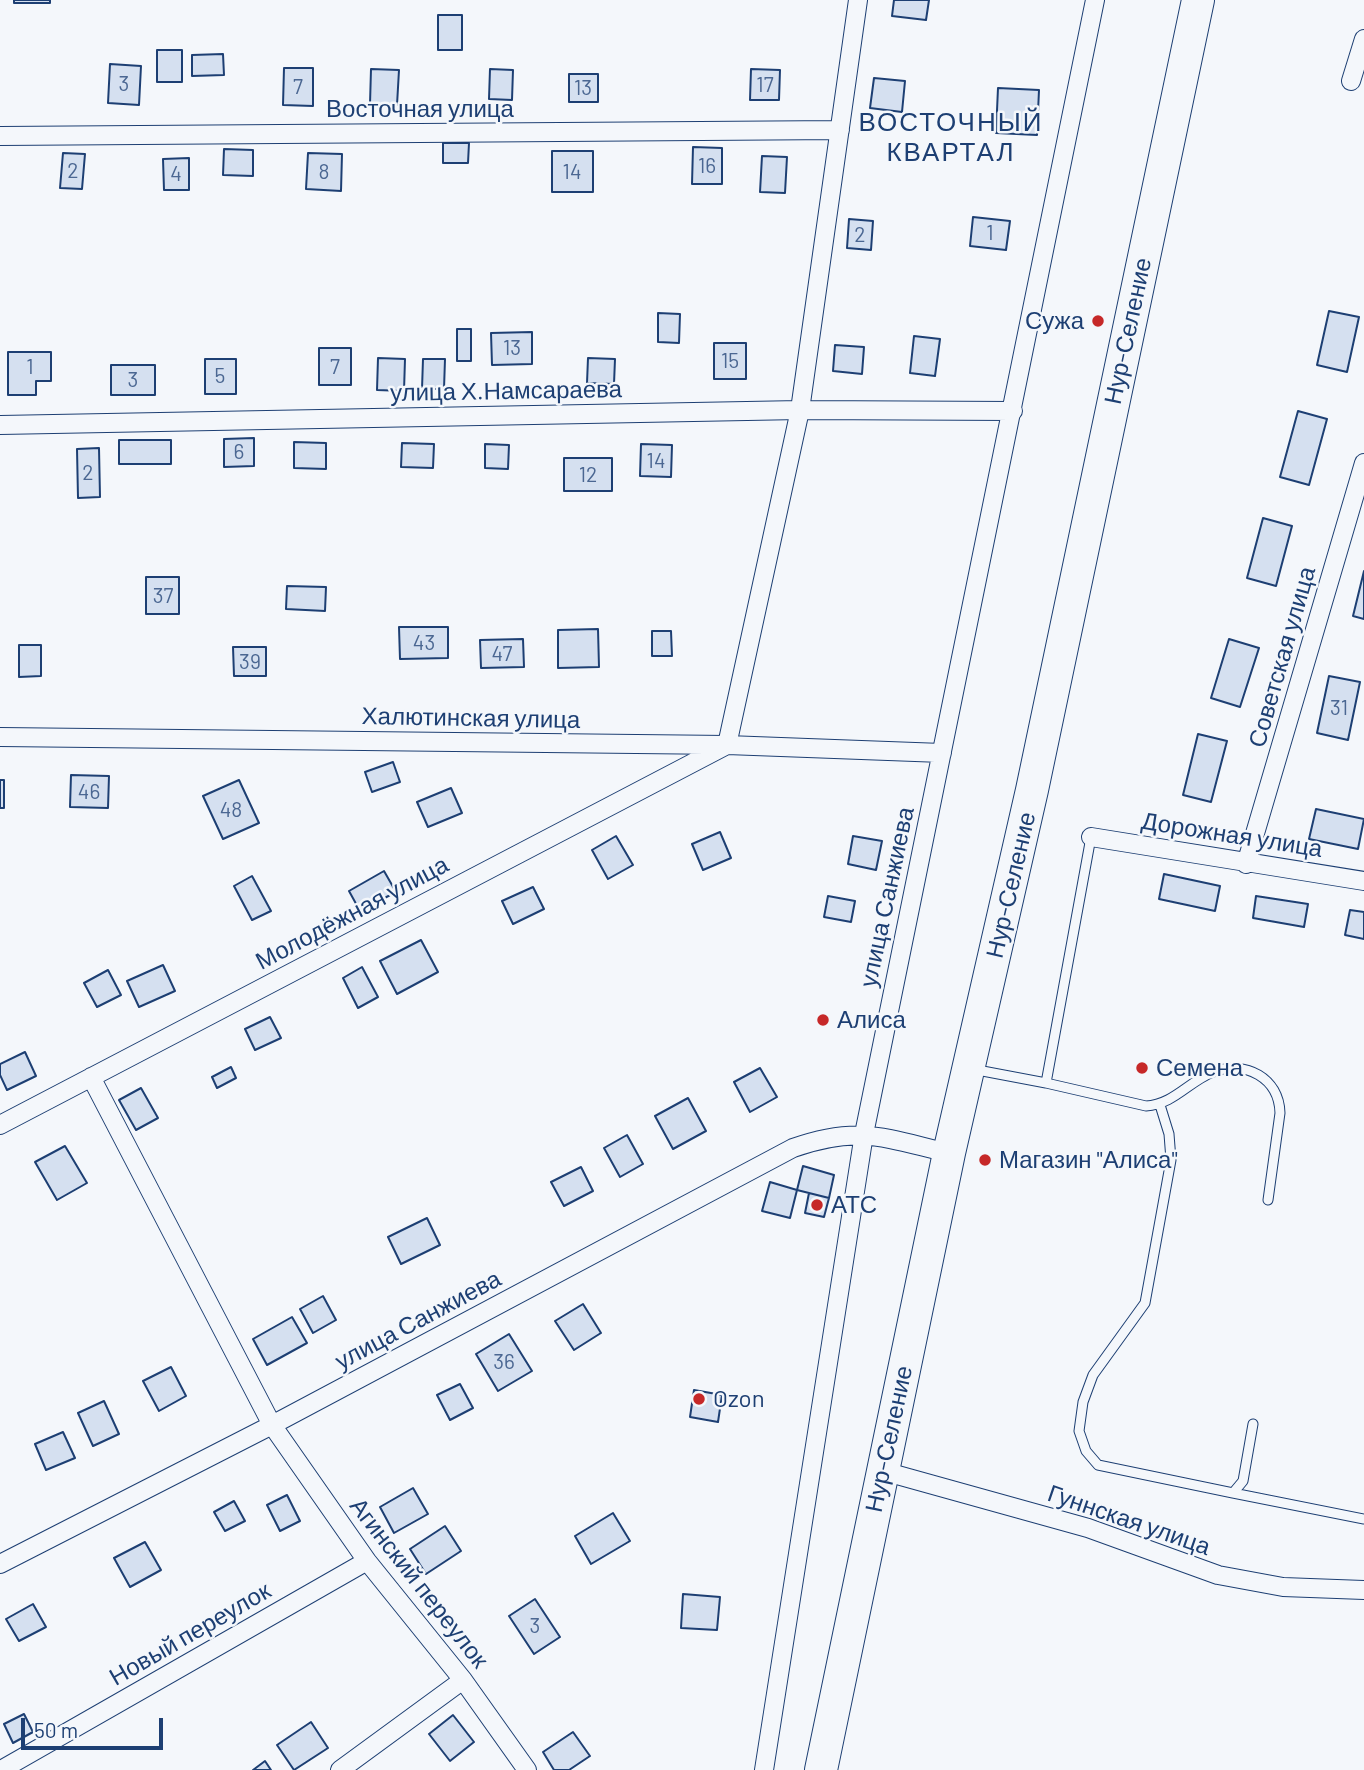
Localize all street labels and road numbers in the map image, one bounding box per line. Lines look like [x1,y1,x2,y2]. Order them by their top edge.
street label: Восточная улица [326,95,514,123]
street label: Нур-Селение [1098,255,1158,407]
street label: улица Х.Намсараева [390,375,622,407]
street label: Советская улица [1242,563,1322,751]
street label: Халютинская улица [361,702,581,734]
street label: улица Санжиева [854,804,920,990]
street label: Дорожная улица [1140,806,1324,864]
street label: Нур-Селение [980,809,1042,961]
street label: Молодёжная улица [251,850,453,976]
street label: улица Санжиева [330,1264,506,1376]
street label: Нур-Селение [859,1363,919,1515]
street label: Гуннская улица [1044,1479,1214,1561]
street label: Агинский переулок [344,1492,494,1674]
street label: Новый переулок [104,1576,276,1692]

